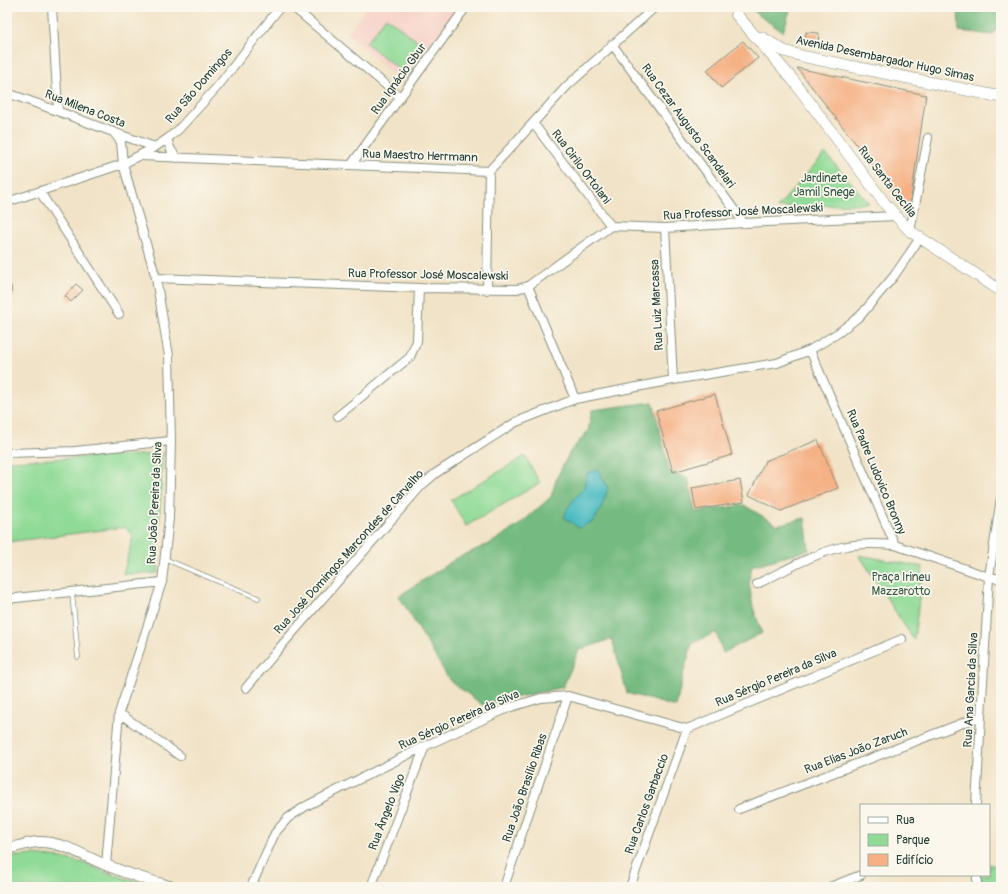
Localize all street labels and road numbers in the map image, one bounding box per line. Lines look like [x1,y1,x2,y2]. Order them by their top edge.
street label: Avenida Desembargador Hugo Simas [794,33,976,85]
street label: Rua Ignácio Gbur [368,40,430,118]
street label: Rua São Domingos [162,45,236,127]
street label: Rua Cezar Augusto Scandelari [638,61,738,191]
street label: Rua Milena Costa [43,87,128,131]
street label: Rua Cirilo Ortolani [548,127,614,207]
street label: Rua Santa Cecília [854,143,920,221]
street label: Rua Maestro Herrmann [362,146,478,166]
street label: Rua Professor José Moscalewski [663,200,823,224]
street label: Rua Luiz Marcassa [647,259,667,351]
street label: Rua Professor José Moscalewski [348,266,508,284]
street label: Rua Padre Ludovico Bronny [843,407,909,537]
street label: Rua João Pereira da Silva [144,441,166,565]
street label: Rua José Domingos Marcondes de Carvalho [271,466,427,637]
street label: Rua Ana Garcia da Silva [960,632,982,748]
street label: Rua Sérgio Pereira da Silva [713,646,839,710]
street label: Rua Sérgio Pereira da Silva [396,687,522,753]
street label: Rua Elias João Zaruch [802,724,910,778]
street label: Rua João Brasílio Ribas [499,731,551,844]
street label: Rua Carlos Garbaccio [622,751,672,856]
street label: Rua Ângelo Vigo [365,771,409,852]

